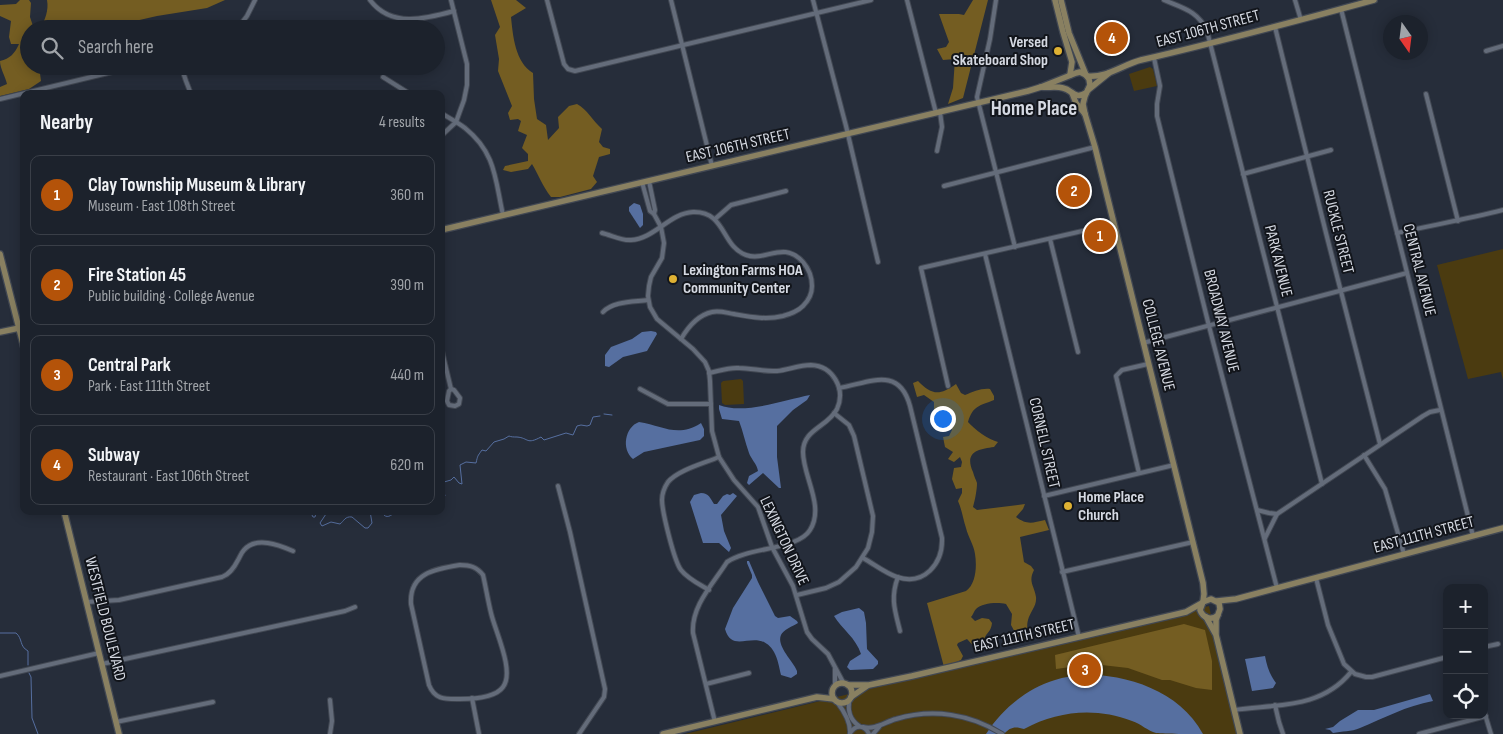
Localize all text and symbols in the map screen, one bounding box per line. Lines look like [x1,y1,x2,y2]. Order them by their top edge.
street label: EAST 106TH STREET [1154,6,1262,52]
north arrow [1383,15,1428,60]
pin: 4 [1096,19,1128,57]
search box [20,20,445,75]
place label: Versed Skateboard Shop [953,33,1048,70]
icon: search [38,34,66,62]
text: Search here [78,36,154,59]
marker: Versed Skateboard Shop [1052,45,1064,57]
district label: Home Place [991,96,1077,121]
text: Nearby [40,110,93,135]
text: 4 results [379,113,425,132]
street label: EAST 106TH STREET [684,125,792,167]
pin: 2 [1058,172,1090,210]
text: Clay Township Museum & Library [88,174,306,197]
text: 1 [54,186,60,205]
text: 360 m [390,186,424,205]
street label: RUCKLE STREET [1318,188,1358,276]
text: Museum · East 108th Street [88,197,235,216]
pin: 1 [1084,217,1116,255]
street label: CENTRAL AVENUE [1398,222,1440,318]
street label: PARK AVENUE [1260,223,1296,299]
place label: Lexington Farms HOA Community Center [683,261,803,298]
text: Fire Station 45 [88,264,186,287]
street label: BROADWAY AVENUE [1199,268,1243,374]
marker: Lexington Farms HOA Community Center [667,273,679,285]
text: 2 [53,276,61,295]
text: 390 m [390,276,424,295]
text: Public building · College Avenue [88,287,255,306]
street label: COLLEGE AVENUE [1137,297,1179,393]
text: Central Park [88,354,171,377]
text: 3 [53,366,61,385]
text: 440 m [391,366,424,385]
text: Park · East 111th Street [88,377,210,396]
street label: CORNELL STREET [1024,396,1064,491]
your location [930,406,956,432]
text: Subway [88,444,140,467]
text: 4 [53,456,61,475]
text: 620 m [390,456,424,475]
text: Restaurant · East 106th Street [88,467,249,486]
place label: Home Place Church [1078,488,1144,525]
street label: LEXINGTON DRIVE [755,494,813,588]
marker: Home Place Church [1062,500,1074,512]
street label: EAST 111TH STREET [1372,512,1477,558]
street label: WESTFIELD BOULEVARD [80,555,130,683]
map controls [1443,584,1488,719]
button: + [1443,584,1488,629]
street label: EAST 111TH STREET [972,615,1077,657]
button: − [1443,629,1488,674]
pin: 3 [1069,651,1101,689]
button: locate [1443,674,1488,719]

